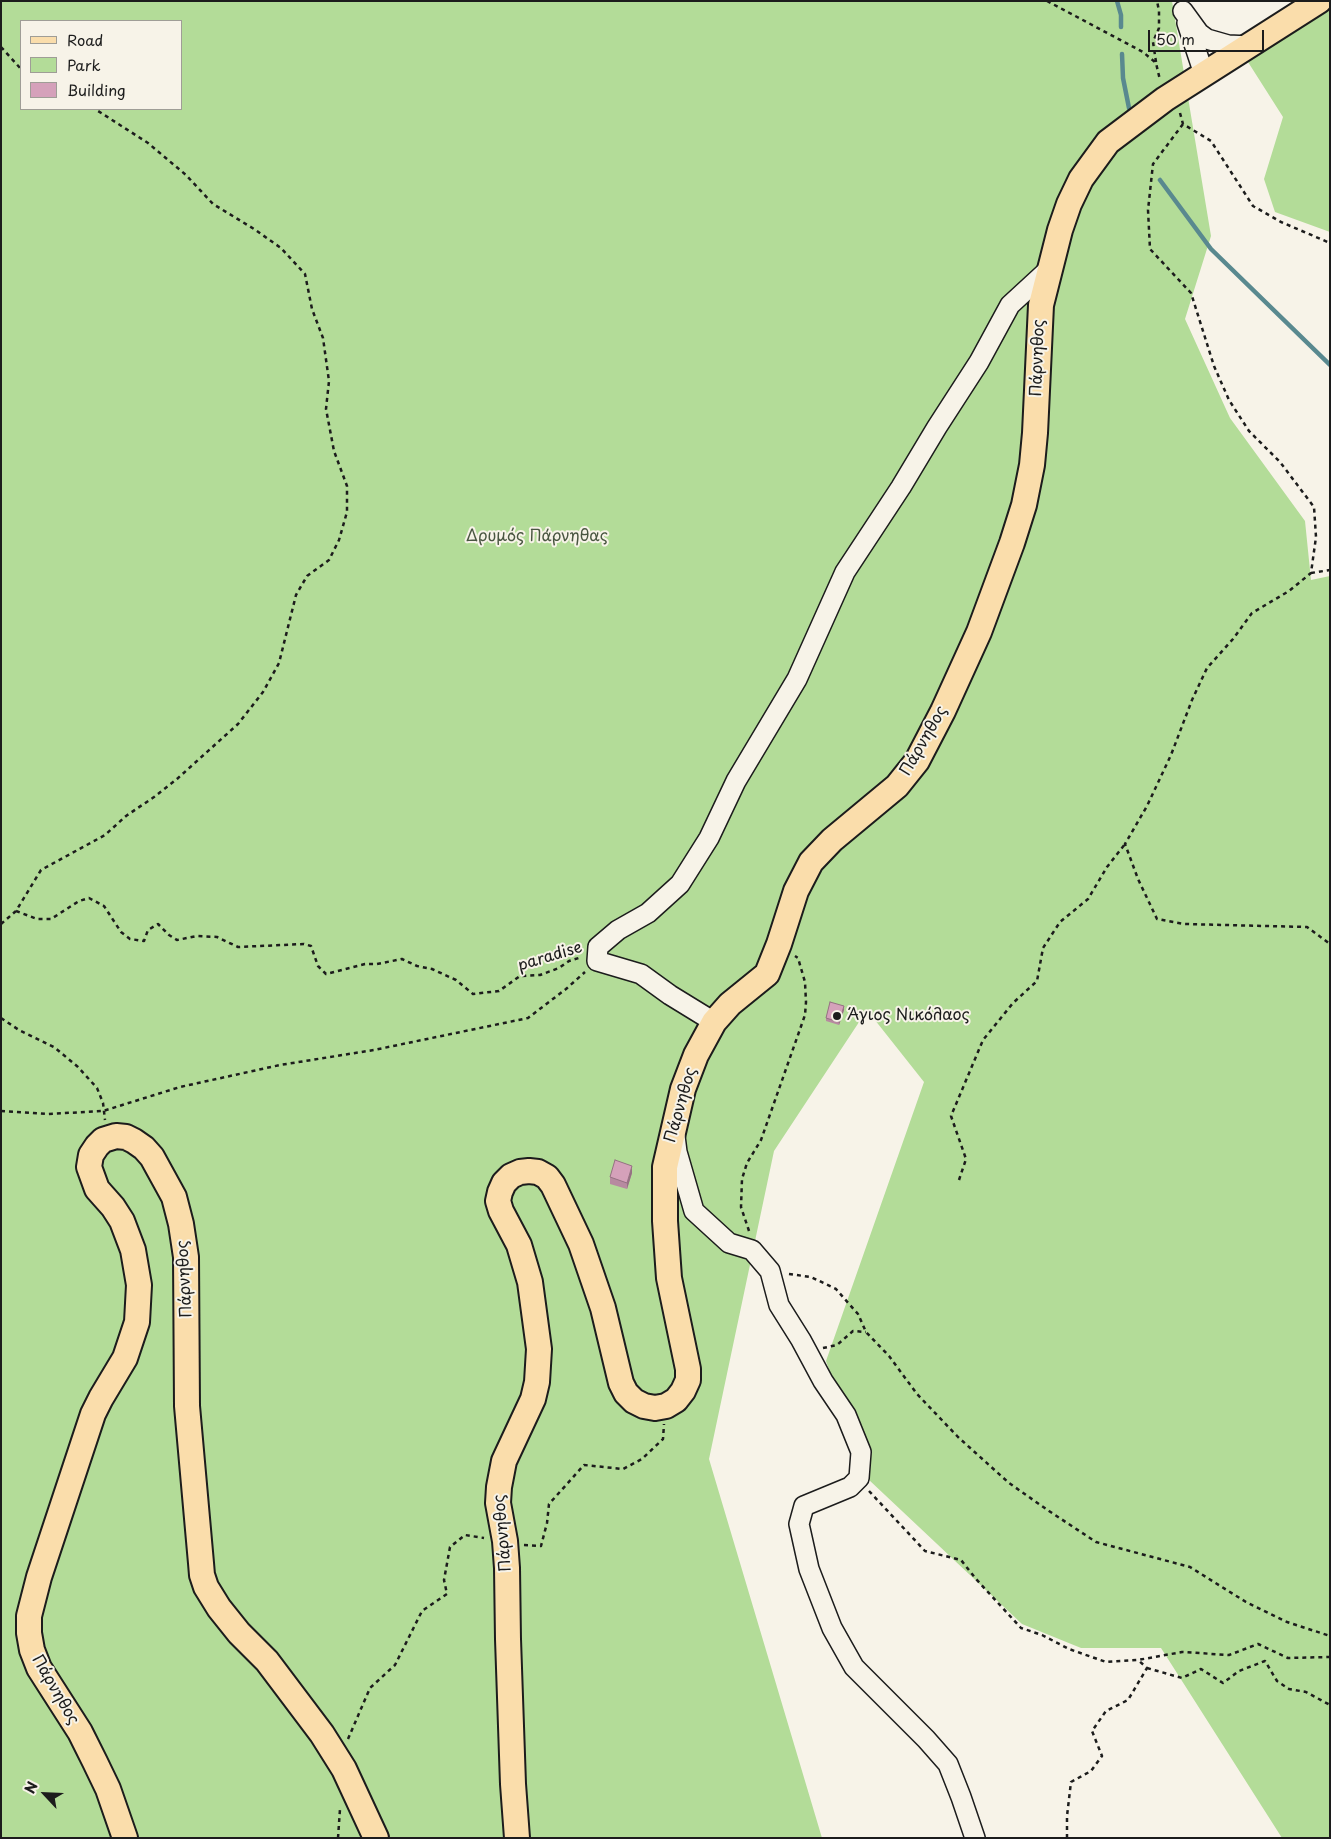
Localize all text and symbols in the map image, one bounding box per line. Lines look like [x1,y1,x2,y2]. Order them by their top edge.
legend [20,20,182,110]
scale bar [1151,20,1267,52]
text: 50 m [1156,27,1195,50]
text: Road [67,28,103,51]
text: Park [67,53,101,76]
text: Building [67,78,126,101]
street label: Πάρνηθος [1027,319,1049,397]
park label: Δρυμός Πάρνηθας [466,527,608,547]
street label: Πάρνηθος [896,703,952,779]
street label: paradise [515,938,585,976]
place label: Άγιος Νικόλαος [847,1006,970,1026]
marker: Άγιος Νικόλαος [831,1010,843,1022]
street label: Πάρνηθος [661,1065,701,1145]
street label: Πάρνηθος [173,1240,197,1318]
street label: Πάρνηθος [490,1494,516,1572]
street label: Πάρνηθος [27,1652,83,1728]
north arrow [20,1769,70,1819]
text: N [19,1778,43,1797]

